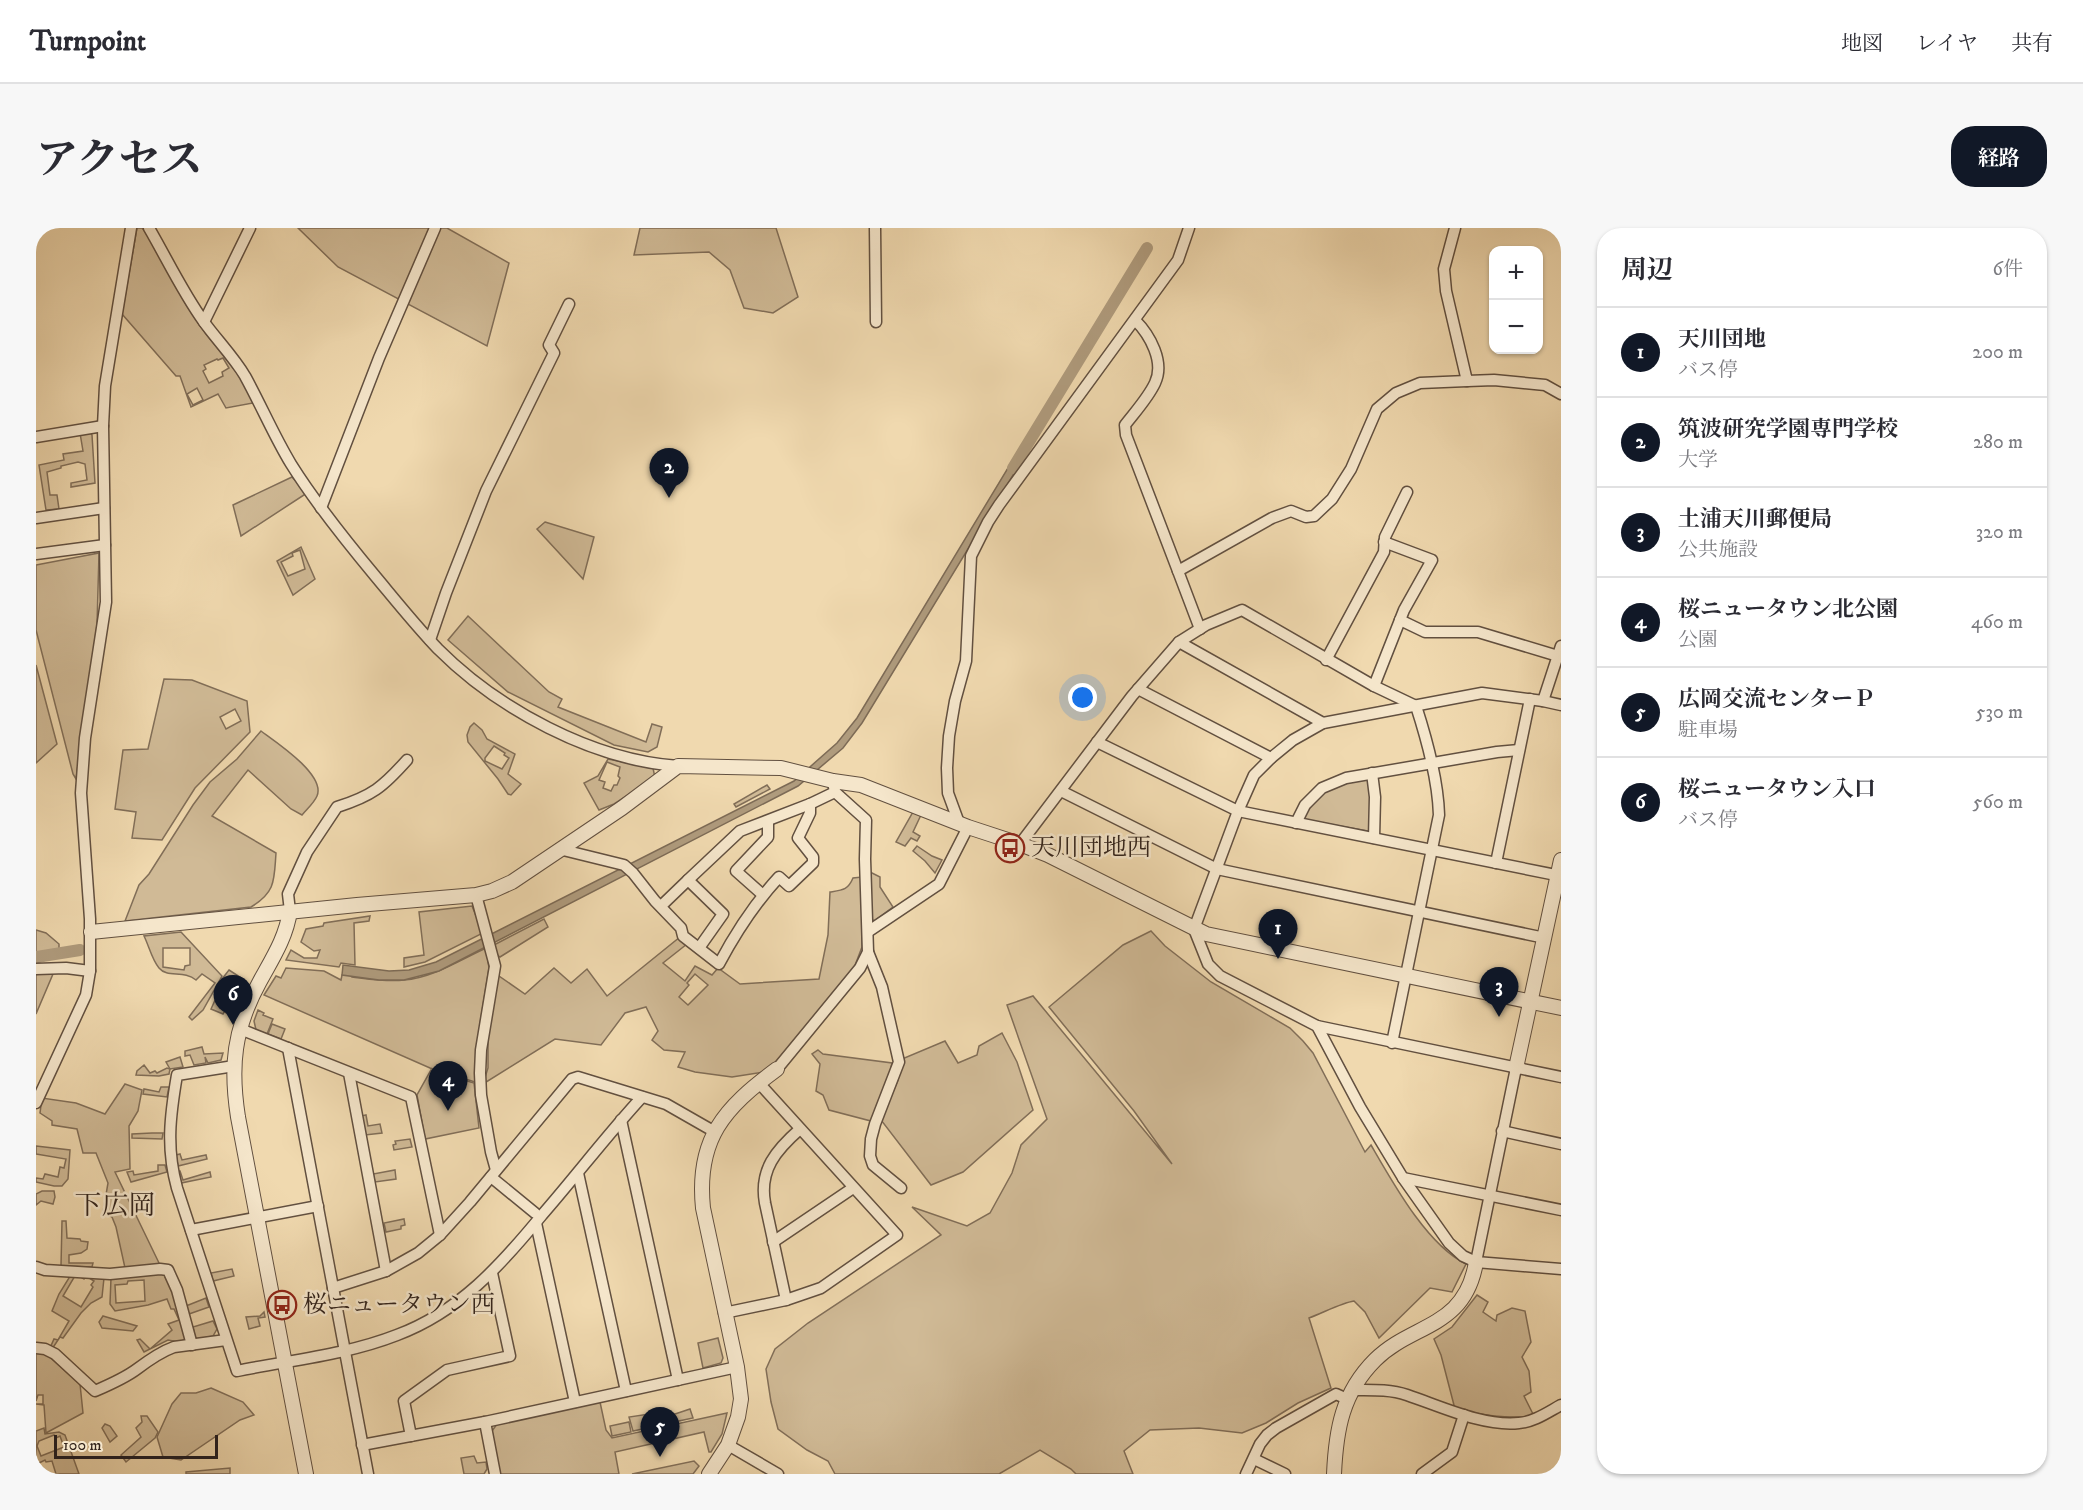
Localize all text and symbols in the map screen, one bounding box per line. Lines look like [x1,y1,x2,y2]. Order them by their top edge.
text: Turnpoint [30,24,146,59]
text: 地図 [1841,31,1883,57]
text: レイヤ [1916,31,1978,57]
text: 共有 [2011,31,2053,57]
button: 経路 [1951,126,2047,187]
text: アクセス [36,135,203,187]
map controls [1489,246,1543,354]
button: + [1489,246,1543,300]
text: 周辺 [1621,254,1673,287]
text: 6件 [1993,257,2023,282]
button: − [1489,300,1543,354]
text: 天川団地 [1678,326,1766,353]
text: 1 [1637,340,1644,365]
text: 200 m [1972,340,2023,365]
text: バス停 [1678,358,1738,383]
text: 筑波研究学園専門学校 [1678,416,1898,443]
text: 2 [1636,430,1645,455]
text: 280 m [1973,430,2023,455]
pin: 2 [650,448,688,498]
text: 大学 [1678,448,1718,473]
text: 土浦天川郵便局 [1678,506,1832,533]
text: 3 [1637,520,1644,545]
text: 320 m [1976,520,2023,545]
text: 公共施設 [1678,538,1758,563]
text: 桜ニュータウン北公園 [1678,596,1898,623]
text: 4 [1635,610,1646,635]
text: 460 m [1971,610,2023,635]
text: 公園 [1678,628,1718,653]
your location [1068,683,1097,712]
text: 広岡交流センターＰ [1678,686,1875,713]
text: 5 [1636,700,1645,725]
text: 530 m [1976,700,2023,725]
text: 駐車場 [1678,718,1738,743]
text: 桜ニュータウン入口 [1678,776,1876,803]
text: 6 [1635,790,1646,815]
text: 560 m [1973,790,2023,815]
text: バス停 [1678,808,1738,833]
bus stop icon: 天川団地西 [994,832,1026,864]
place label: 天川団地西 [1031,833,1151,863]
pin: 1 [1258,910,1298,959]
pin: 3 [1480,968,1518,1017]
pin: 6 [214,976,252,1025]
pin: 4 [428,1062,468,1111]
district label: 下広岡 [75,1189,156,1223]
bus stop icon: 桜ニュータウン西 [266,1289,298,1321]
place label: 桜ニュータウン西 [303,1290,495,1320]
pin: 5 [640,1408,680,1457]
scale bar [54,1432,218,1460]
text: 100 m [63,1435,102,1455]

